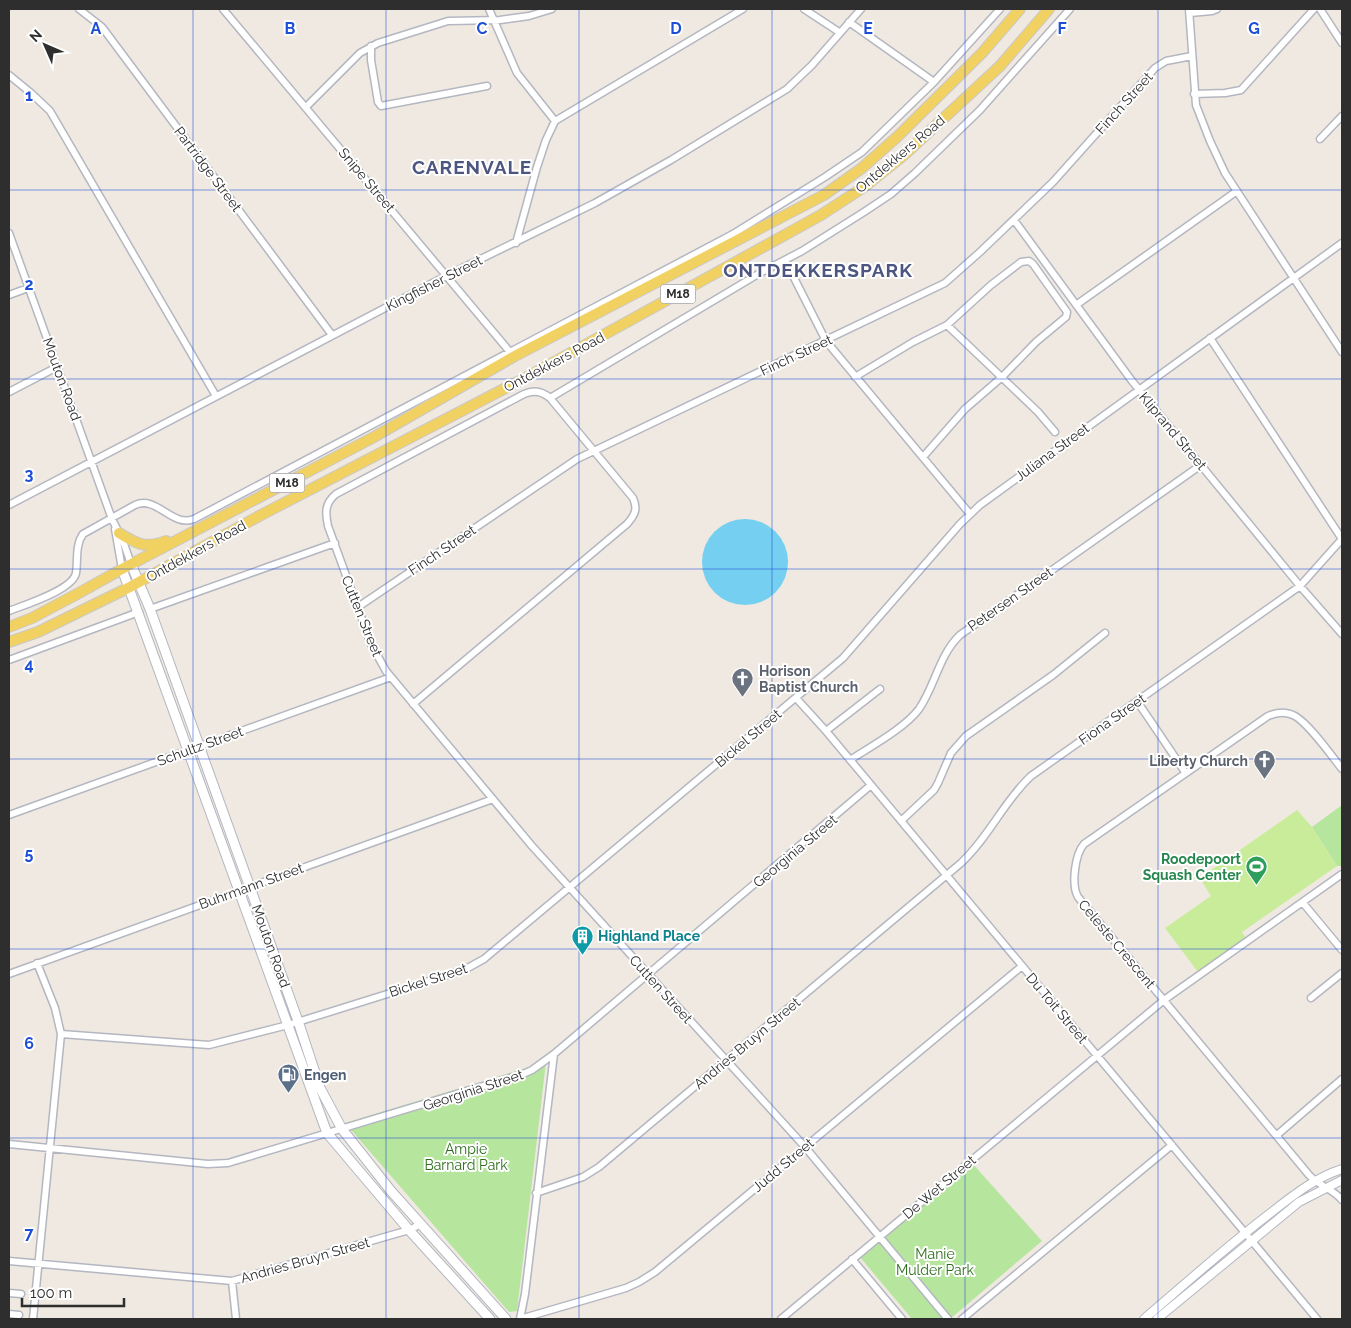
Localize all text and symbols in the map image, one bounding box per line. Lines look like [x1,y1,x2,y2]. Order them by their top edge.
text: A [91,19,102,38]
text: B [285,19,296,38]
text: C [477,19,488,38]
text: D [670,19,682,38]
text: E [863,19,873,38]
text: F [1057,19,1067,38]
text: G [1248,19,1260,38]
north arrow [20,20,70,70]
text: N [26,26,45,45]
street label: Finch Street [1092,69,1156,137]
text: 1 [25,86,33,105]
street label: Ontdekkers Road [852,112,948,196]
street label: Partridge Street [171,124,245,215]
street label: Snipe Street [335,145,399,216]
district label: CARENVALE [412,156,532,178]
street label: Kingfisher Street [383,252,485,314]
district label: ONTDEKKERSPARK [723,259,913,281]
text: 2 [24,275,34,294]
road number: M18 [660,284,696,304]
street label: Ontdekkers Road [501,329,607,395]
street label: Finch Street [757,331,835,379]
street label: Mouton Road [40,335,84,423]
street label: Kliprand Street [1136,389,1210,473]
street label: Juliana Street [1012,420,1092,484]
text: 3 [25,465,34,484]
road number: M18 [270,473,304,492]
street label: Ontdekkers Road [143,517,249,585]
street label: Finch Street [405,521,479,578]
street label: Petersen Street [964,564,1056,634]
street label: Cutten Street [338,573,386,659]
text: 4 [24,655,34,674]
place label: Horison Baptist Church [759,663,858,695]
church icon: Horison Baptist Church [731,667,755,698]
street label: Fiona Street [1076,690,1149,748]
street label: Bickel Street [712,706,784,770]
street label: Schultz Street [155,723,246,769]
church icon: Liberty Church [1252,749,1276,780]
place label: Liberty Church [1149,753,1248,769]
street label: Georginia Street [750,811,840,891]
text: 5 [25,844,34,863]
place label: Roodepoort Squash Center [1143,851,1242,883]
sports icon: Roodepoort Squash Center [1245,855,1269,886]
street label: Buhrmann Street [197,860,306,912]
street label: Celeste Crescent [1075,896,1159,992]
street label: Mouton Road [249,902,293,990]
building icon: Highland Place [570,924,594,955]
place label: Highland Place [598,928,701,944]
street label: Cutten Street [626,952,696,1027]
street label: Bickel Street [387,960,469,1000]
street label: Du Toit Street [1023,970,1091,1047]
street label: Andries Bruyn Street [691,994,804,1092]
text: 6 [24,1034,34,1053]
fuel station icon: Engen [276,1063,300,1094]
street label: Georginia Street [421,1066,525,1114]
place label: Engen [304,1067,347,1083]
street label: Judd Street [749,1135,817,1195]
park label: Ampie Barnard Park [424,1141,508,1173]
street label: De Wet Street [899,1152,979,1222]
text: 7 [25,1224,34,1243]
street label: Andries Bruyn Street [239,1234,372,1286]
park label: Manie Mulder Park [896,1246,975,1278]
scale bar [22,1276,125,1308]
text: 100 m [30,1284,72,1302]

